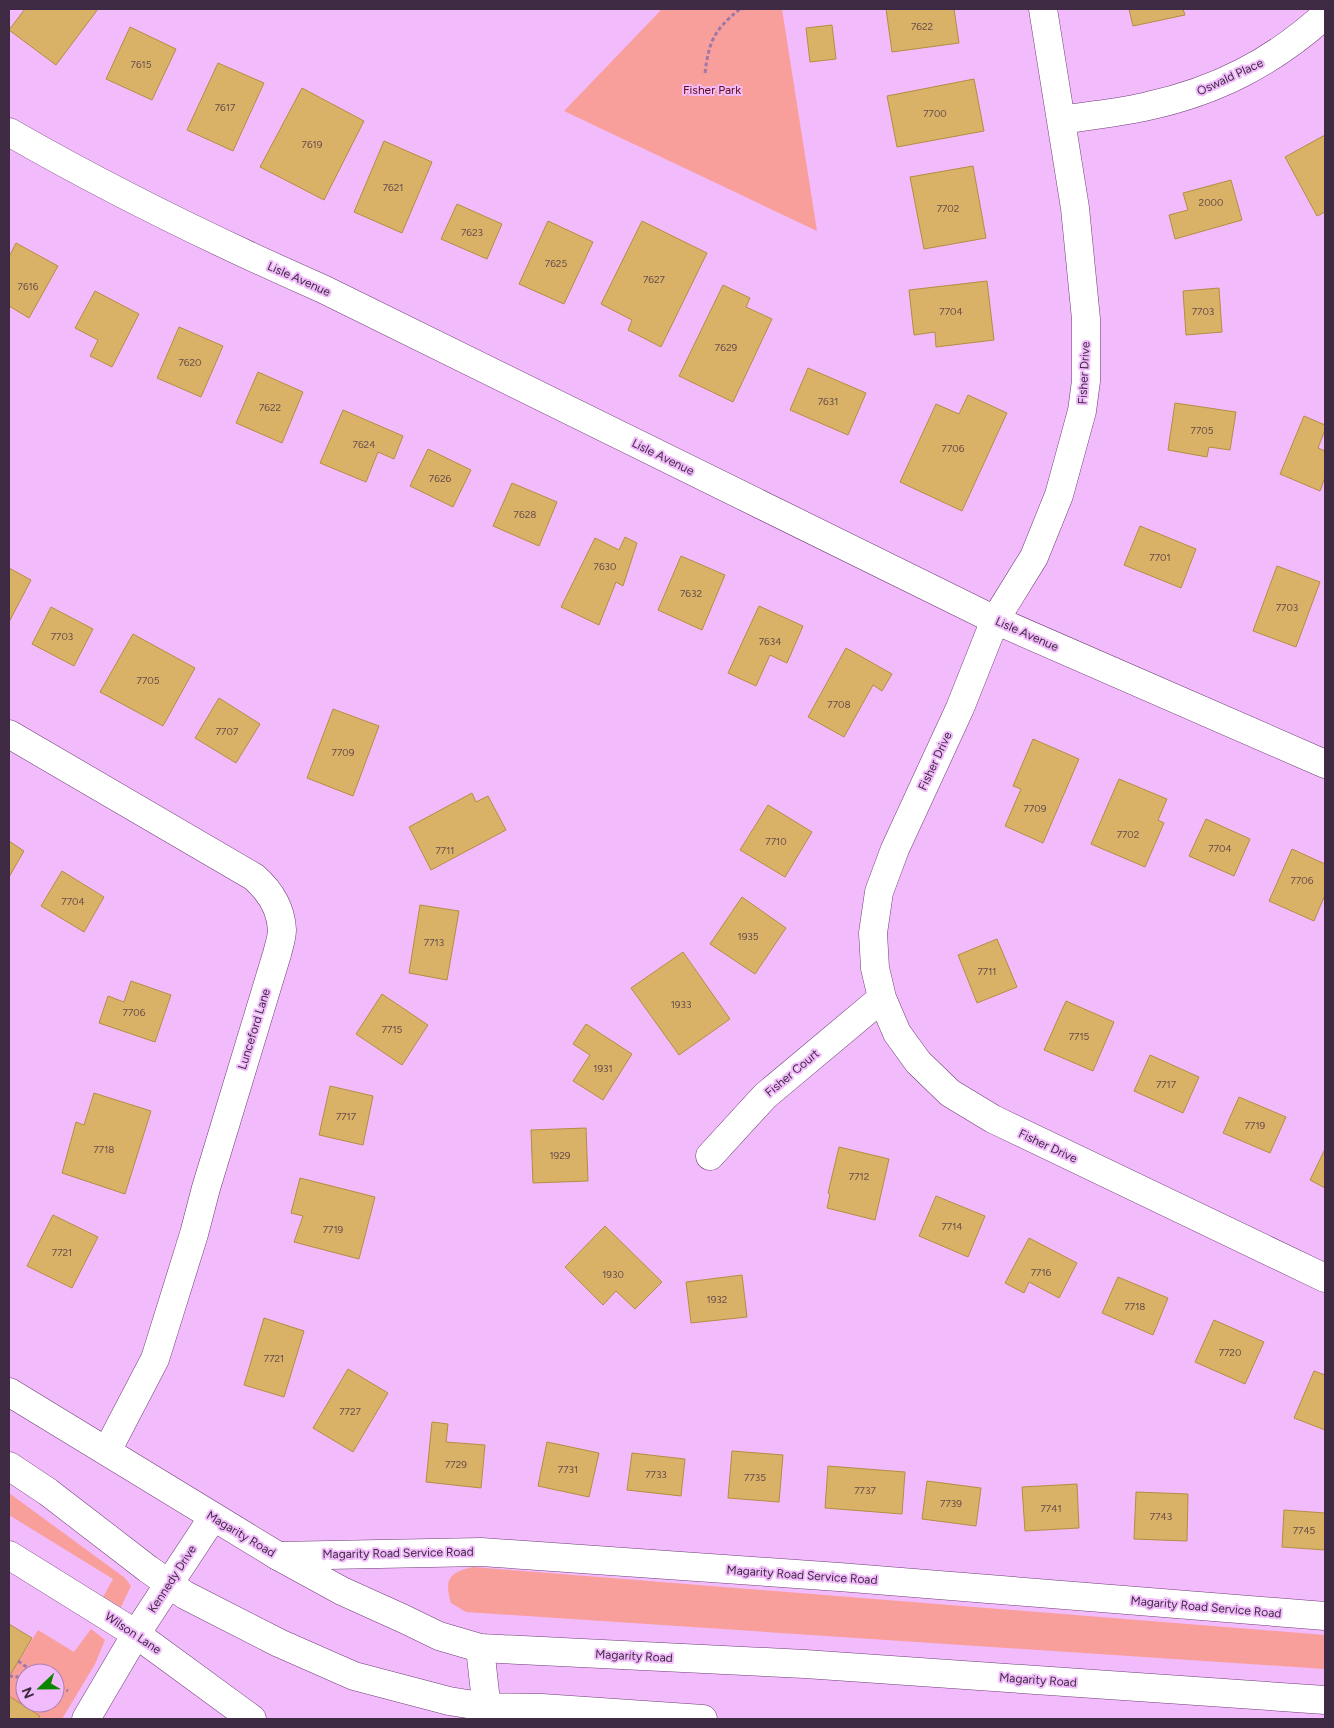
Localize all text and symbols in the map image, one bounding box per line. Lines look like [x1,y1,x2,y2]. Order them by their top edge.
house number: 7622 [911,20,933,33]
street label: Oswald Place [1195,55,1266,98]
house number: 7615 [131,58,152,71]
park label: Fisher Park [683,83,741,97]
house number: 7617 [215,101,236,114]
house number: 7700 [923,107,947,120]
house number: 7619 [302,138,323,151]
house number: 7621 [383,181,403,194]
house number: 2000 [1199,196,1223,209]
house number: 7702 [937,202,959,215]
house number: 7623 [461,226,483,239]
house number: 7625 [545,257,567,270]
street label: Lisle Avenue [265,259,333,299]
house number: 7627 [643,273,666,286]
house number: 7616 [18,280,39,293]
house number: 7704 [939,305,963,318]
house number: 7703 [1192,305,1214,318]
house number: 7629 [715,341,737,354]
street label: Fisher Drive [1075,341,1093,405]
house number: 7620 [178,356,202,369]
house number: 7631 [818,395,838,408]
house number: 7622 [259,401,281,414]
house number: 7705 [1191,424,1214,437]
street label: Lisle Avenue [630,436,697,478]
house number: 7624 [353,438,375,451]
house number: 7706 [942,442,965,455]
house number: 7626 [429,472,451,485]
house number: 7628 [514,508,536,521]
house number: 7701 [1149,551,1171,564]
house number: 7630 [594,560,616,573]
house number: 7632 [680,587,702,600]
house number: 7703 [1276,601,1298,614]
street label: Lisle Avenue [993,614,1061,654]
house number: 7703 [51,630,73,643]
house number: 7634 [759,635,781,648]
house number: 7705 [137,674,160,687]
house number: 7708 [827,698,851,711]
house number: 7707 [216,725,239,738]
street label: Fisher Drive [915,729,955,792]
house number: 7709 [332,746,355,759]
house number: 7709 [1024,802,1047,815]
house number: 7702 [1117,828,1139,841]
house number: 7710 [765,835,787,848]
house number: 7704 [1208,842,1232,855]
house number: 7711 [436,844,455,857]
house number: 7706 [1291,874,1314,887]
house number: 7704 [61,895,85,908]
house number: 1935 [738,930,759,943]
house number: 7713 [424,936,444,949]
house number: 7711 [978,965,997,978]
street label: Lunceford Lane [235,987,273,1071]
house number: 1933 [671,998,691,1011]
house number: 7706 [123,1006,146,1019]
house number: 7715 [382,1023,403,1036]
house number: 7715 [1069,1030,1090,1043]
street label: Fisher Court [762,1046,822,1100]
house number: 1931 [593,1062,613,1075]
house number: 7717 [1156,1078,1177,1091]
house number: 7717 [336,1110,357,1123]
house number: 7719 [1245,1119,1266,1132]
street label: Fisher Drive [1017,1126,1080,1166]
house number: 7718 [93,1143,115,1156]
house number: 1929 [549,1149,571,1162]
house number: 7712 [849,1170,869,1183]
house number: 7714 [941,1220,963,1233]
house number: 7719 [323,1223,344,1236]
house number: 7721 [52,1246,72,1259]
house number: 7716 [1031,1266,1052,1279]
house number: 1930 [602,1268,624,1281]
house number: 1932 [707,1293,727,1306]
house number: 7718 [1124,1300,1146,1313]
house number: 7720 [1219,1346,1241,1359]
house number: 7721 [264,1352,284,1365]
house number: 7727 [339,1405,361,1418]
house number: 7729 [445,1458,467,1471]
house number: 7731 [558,1463,578,1476]
house number: 7733 [645,1468,667,1481]
house number: 7735 [744,1471,766,1484]
house number: 7737 [854,1484,876,1497]
house number: 7739 [940,1497,962,1510]
house number: 7741 [1040,1502,1062,1515]
street label: Magarity Road [204,1508,278,1560]
house number: 7743 [1150,1510,1172,1523]
house number: 7745 [1293,1524,1316,1537]
street label: Kennedy Drive [145,1542,199,1615]
street label: Magarity Road Service Road [322,1545,474,1561]
street label: Magarity Road Service Road [726,1563,878,1587]
street label: Magarity Road Service Road [1130,1593,1282,1621]
street label: Wilson Lane [102,1609,164,1657]
street label: Magarity Road [595,1647,673,1665]
north arrow [15,1663,65,1713]
street label: Magarity Road [999,1670,1077,1690]
text: N [19,1684,38,1701]

